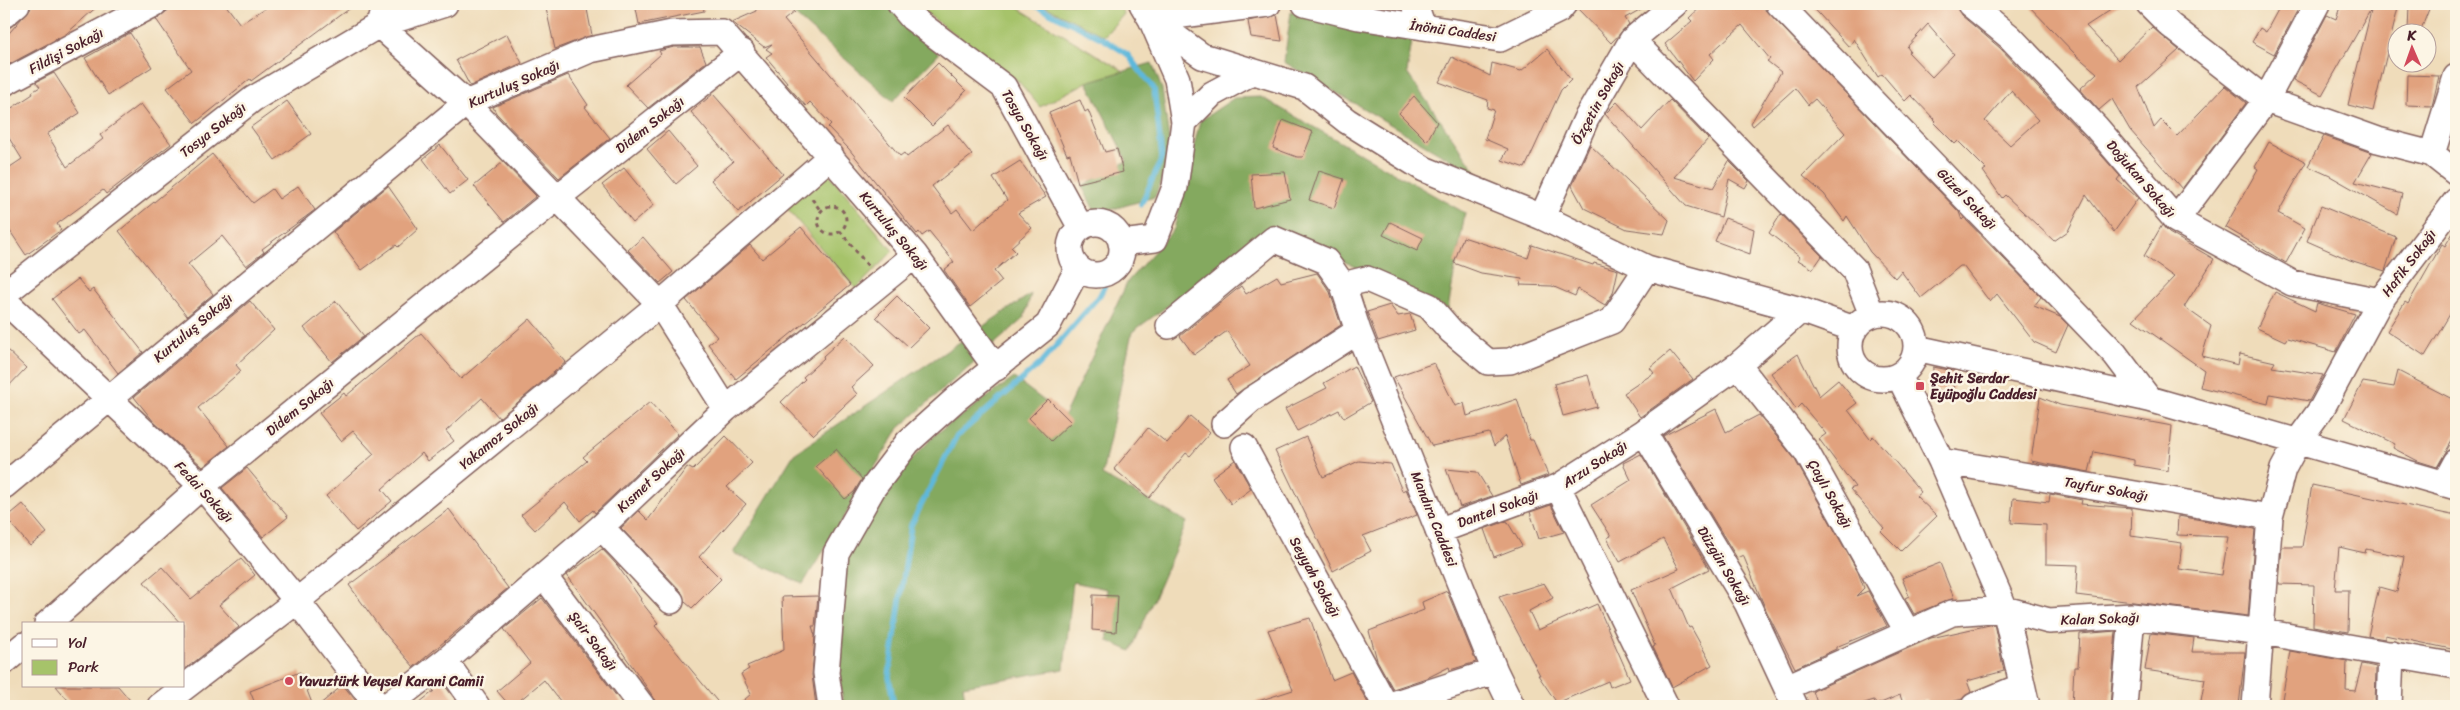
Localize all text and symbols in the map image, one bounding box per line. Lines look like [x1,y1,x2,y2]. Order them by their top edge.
street label: İnönü Caddesi [1407,12,1499,50]
street label: Fildişi Sokağı [24,21,108,81]
north arrow [2388,22,2438,72]
text: K [2406,23,2418,48]
street label: Kurtuluş Sokağı [464,53,564,115]
street label: Özçetin Sokağı [1565,56,1631,149]
street label: Tosya Sokağı [994,84,1056,166]
street label: Didem Sokağı [610,90,690,160]
street label: Tosya Sokağı [174,96,252,164]
street label: Doğukan Sokağı [2100,134,2182,224]
street label: Güzel Sokağı [1931,162,2004,236]
street label: Kurtuluş Sokağı [853,185,935,277]
street label: Hafik Sokağı [2375,224,2443,302]
street label: Kurtuluş Sokağı [147,287,239,369]
place label: Şehit Serdar Eyüpoğlu Caddesi [1929,366,2038,407]
street label: Didem Sokağı [260,371,340,443]
marker: Şehit Serdar Eyüpoğlu Caddesi [1914,380,1926,392]
street label: Yakamoz Sokağı [453,396,545,476]
street label: Arzu Sokağı [1556,433,1633,495]
street label: Kısmet Sokağı [611,441,692,519]
street label: Fedai Sokağı [168,455,240,529]
street label: Çaylı Sokağı [1801,455,1859,533]
street label: Mandıra Caddesi [1403,467,1465,572]
street label: Tayfur Sokağı [2062,469,2150,509]
street label: Dantel Sokağı [1454,483,1542,535]
street label: Düzgün Sokağı [1690,521,1758,611]
street label: Seyyah Sokağı [1282,532,1348,622]
street label: Şair Sokağı [562,605,624,677]
street label: Kalan Sokağı [2060,605,2140,633]
legend [22,622,185,688]
text: Yol [68,630,87,656]
text: Park [68,654,99,680]
place label: Yavuztürk Veysel Karani Camii [299,669,484,694]
marker: Yavuztürk Veysel Karani Camii [283,675,295,687]

